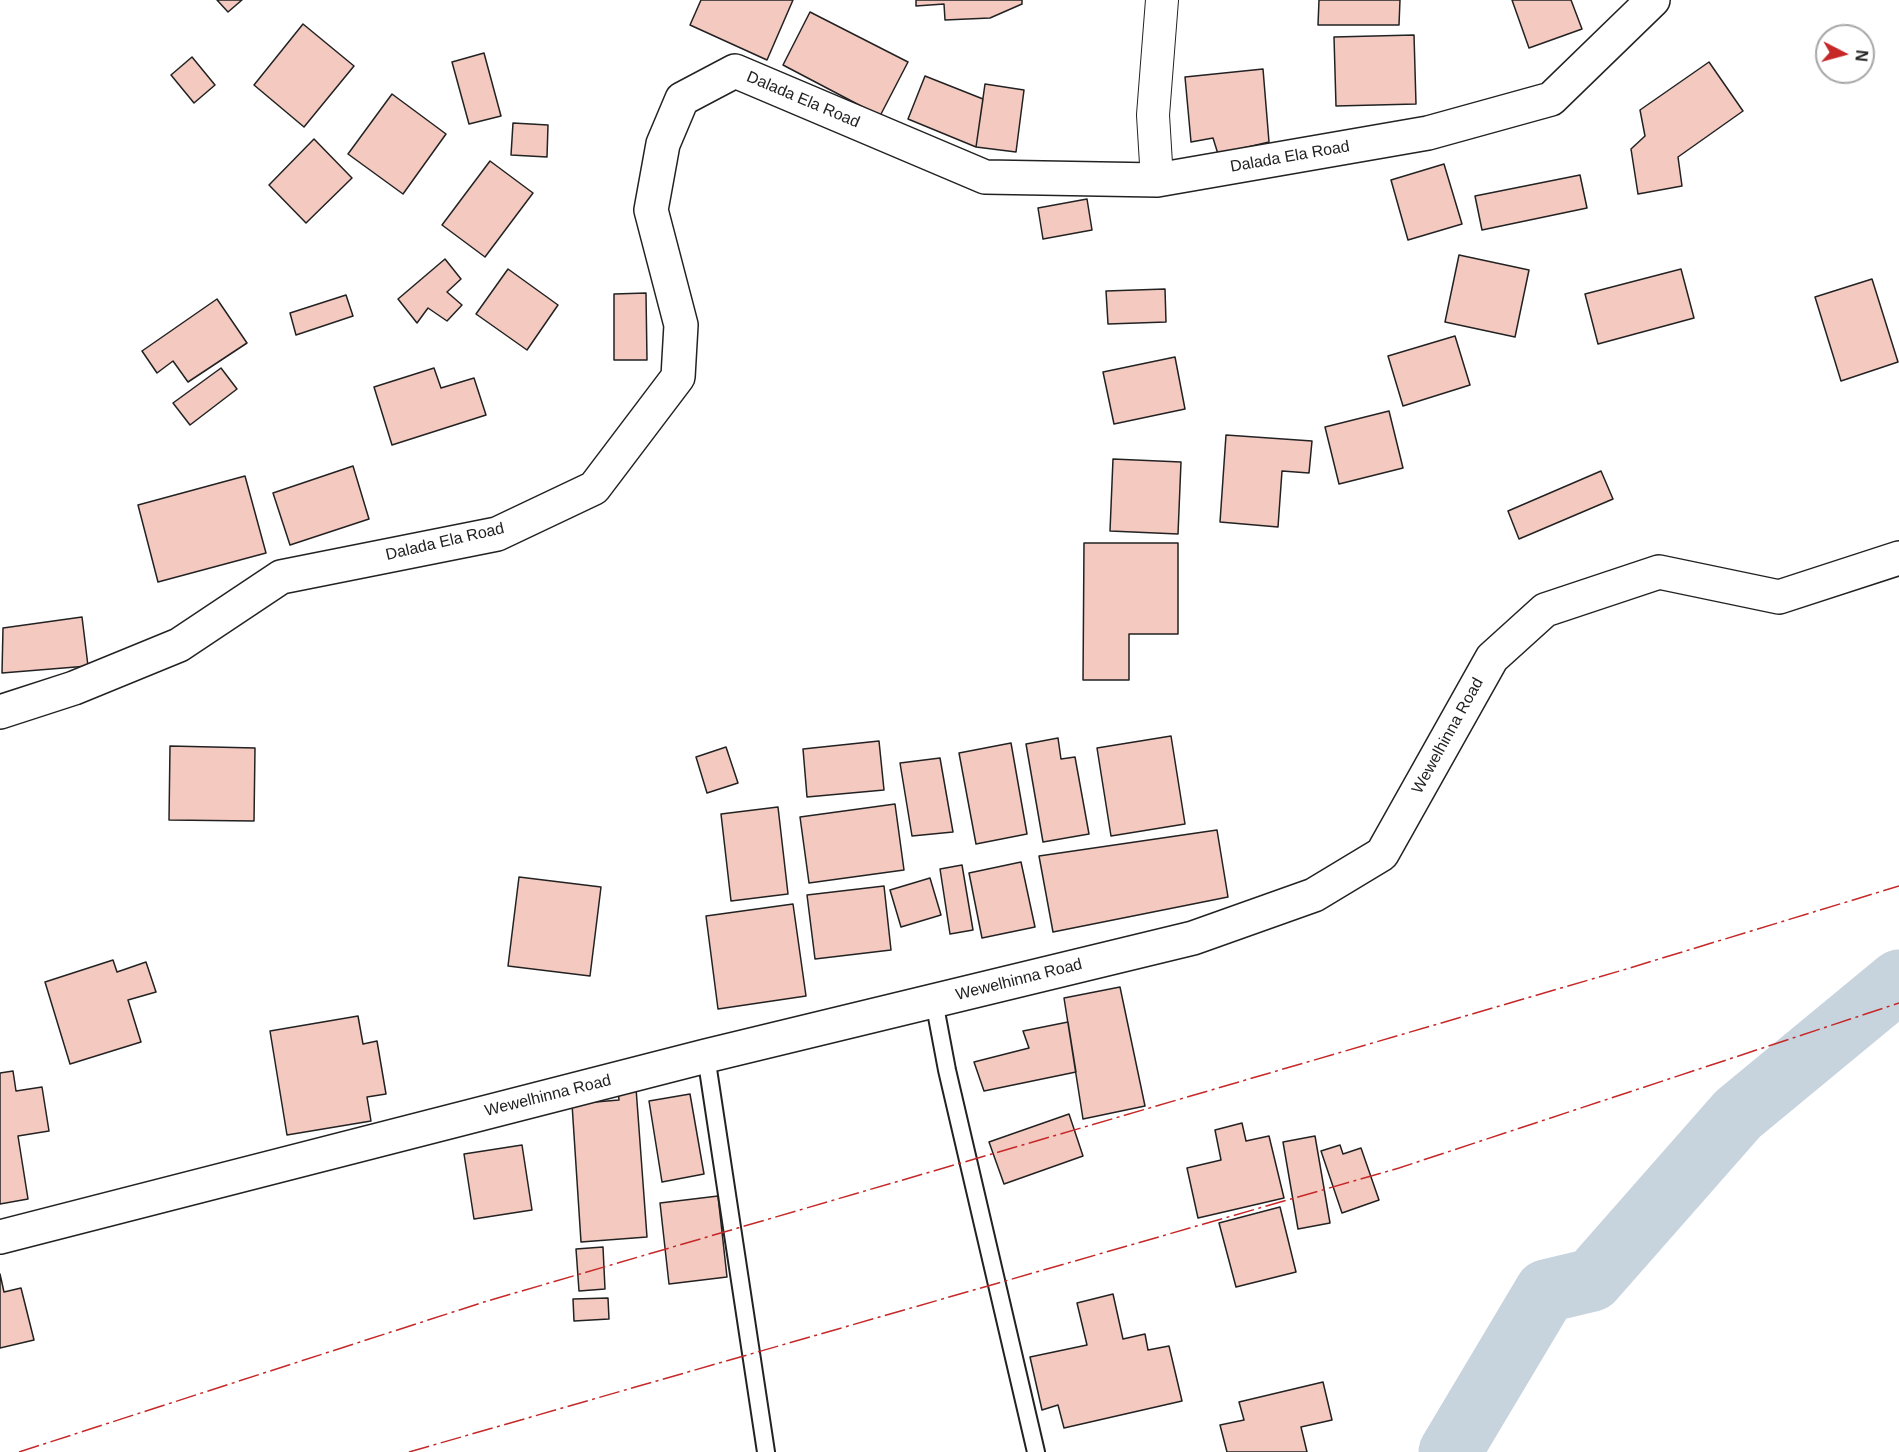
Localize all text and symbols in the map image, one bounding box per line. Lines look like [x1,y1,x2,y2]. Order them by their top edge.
north arrow [1815,24,1875,84]
text: N [1852,49,1870,62]
street label: Dalada Ela Road [744,68,862,132]
street label: Dalada Ela Road [1229,137,1351,177]
street label: Dalada Ela Road [384,519,506,565]
street label: Wewelhinna Road [1408,675,1488,797]
street label: Wewelhinna Road [954,955,1084,1005]
street label: Wewelhinna Road [483,1071,613,1121]

